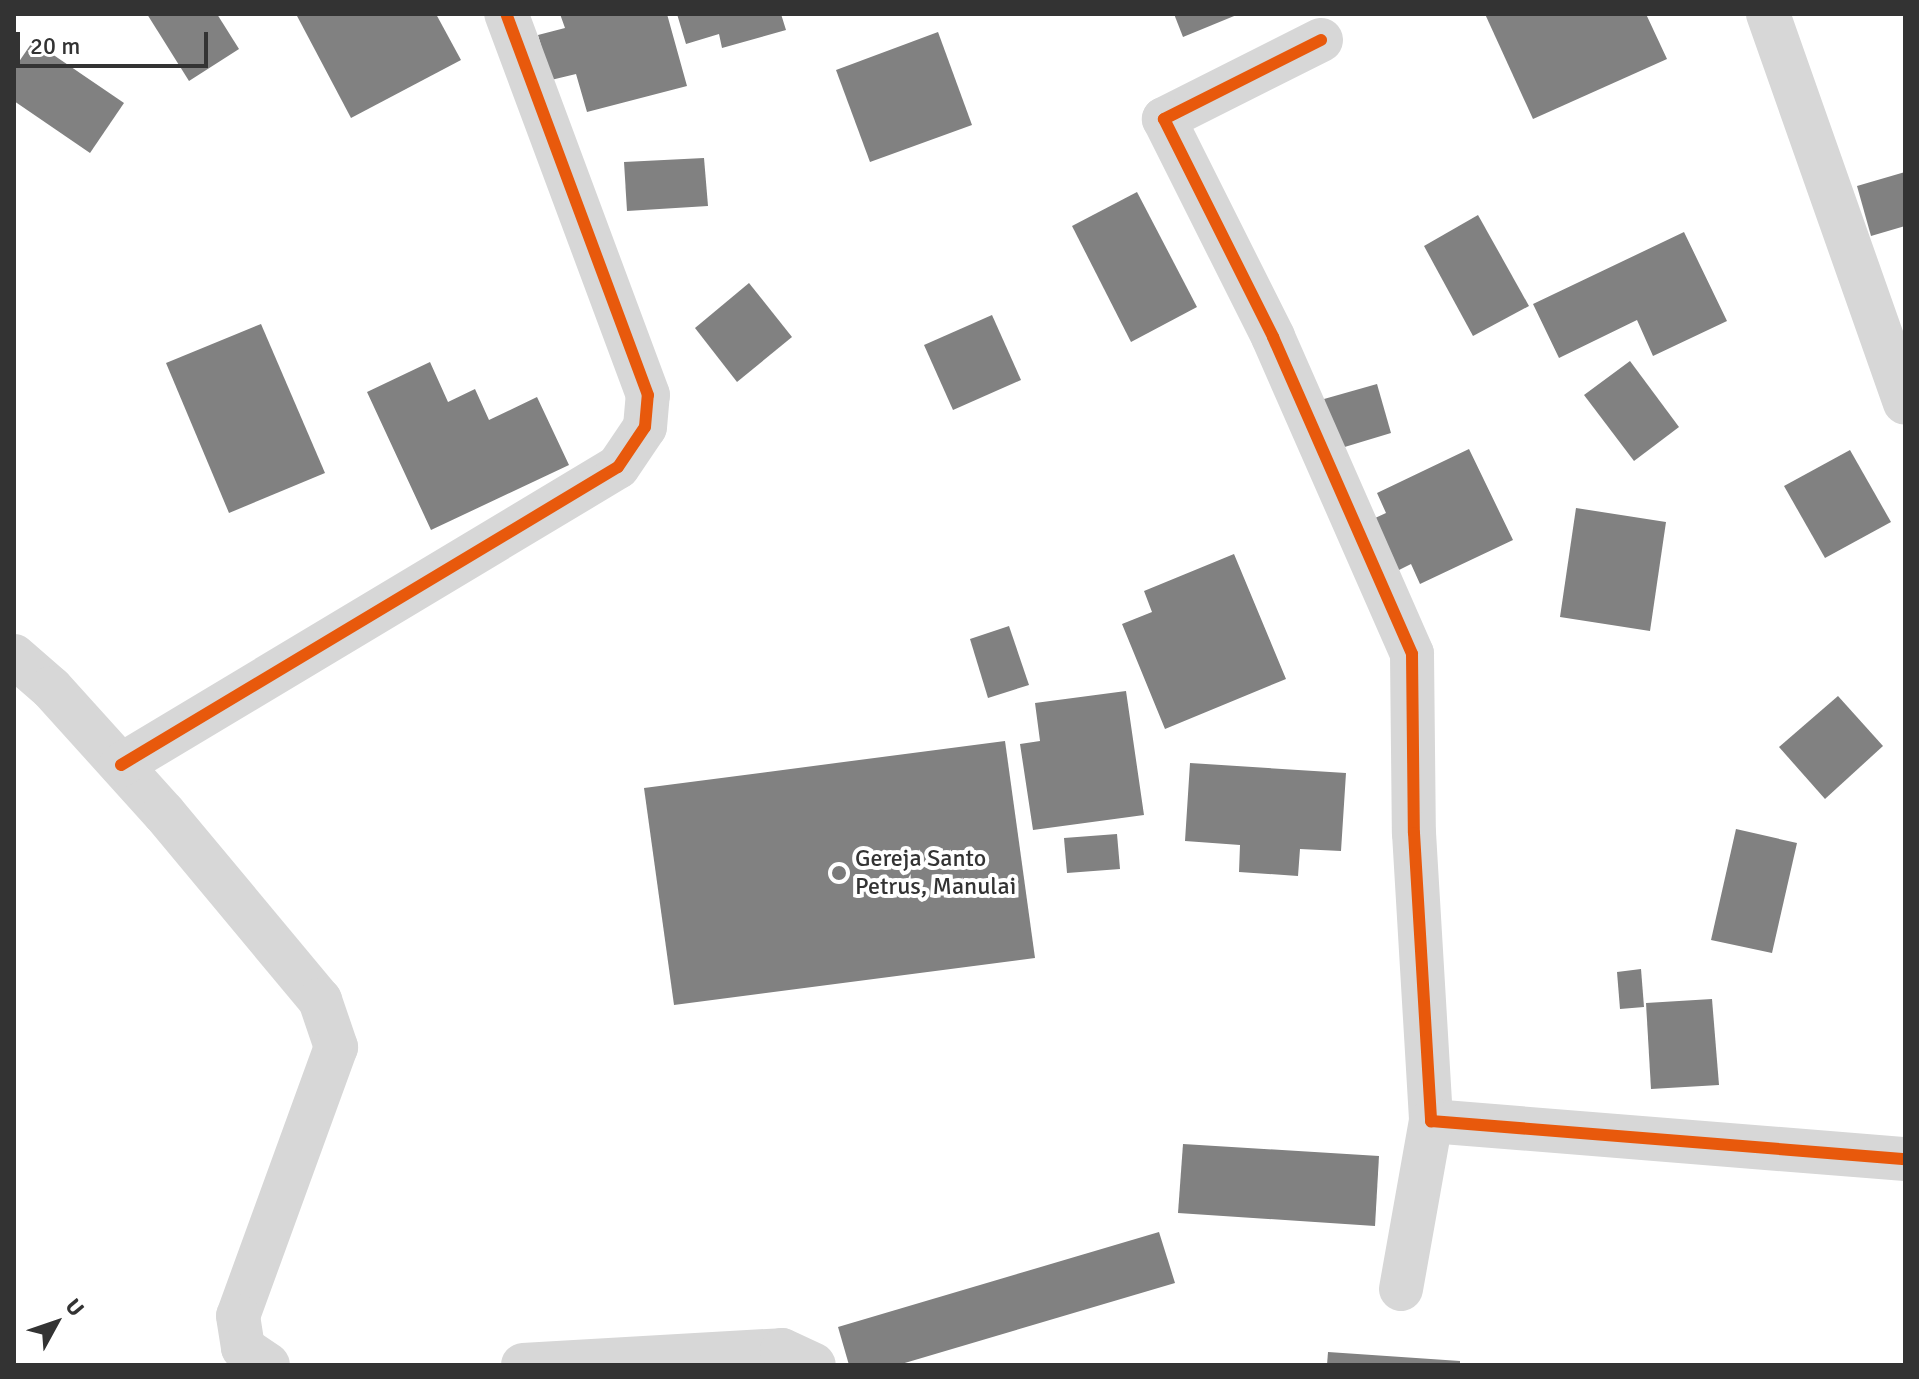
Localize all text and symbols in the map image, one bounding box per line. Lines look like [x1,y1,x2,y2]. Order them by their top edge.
scale bar [20,16,212,66]
text: 20 m [30,31,80,61]
place label: Gereja Santo Petrus, Manulai [855,845,1016,901]
marker: Gereja Santo Petrus, Manulai [830,864,848,882]
north arrow [16,1283,96,1363]
text: U [60,1293,90,1322]

